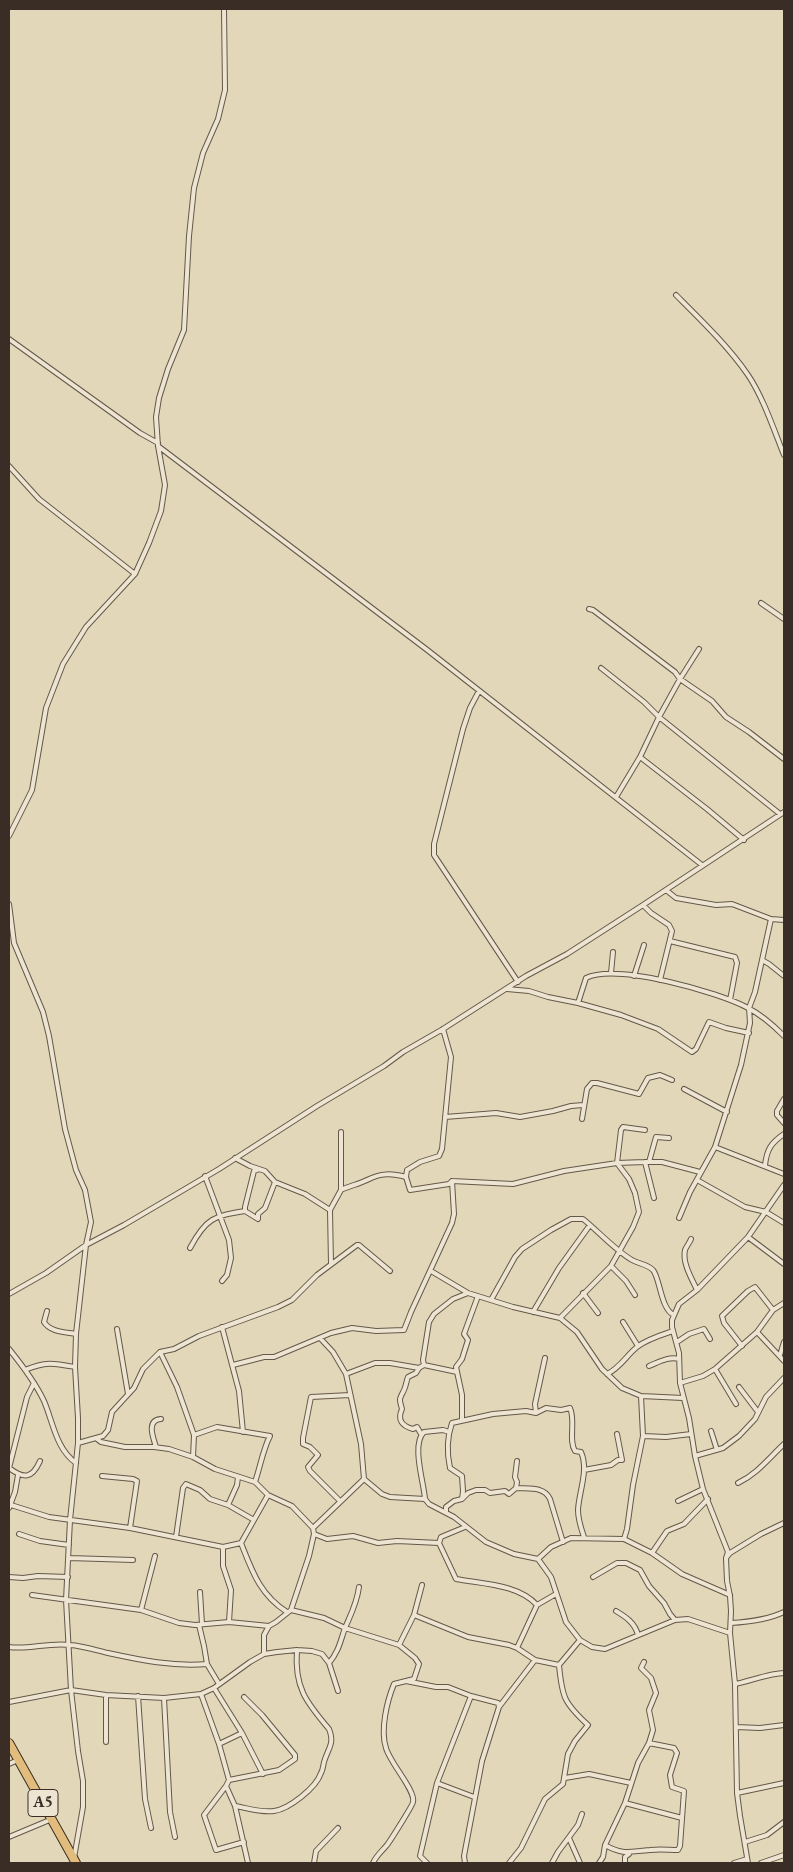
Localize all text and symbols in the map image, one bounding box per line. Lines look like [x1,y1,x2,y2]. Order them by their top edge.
road number: A5 [28,1790,58,1816]

